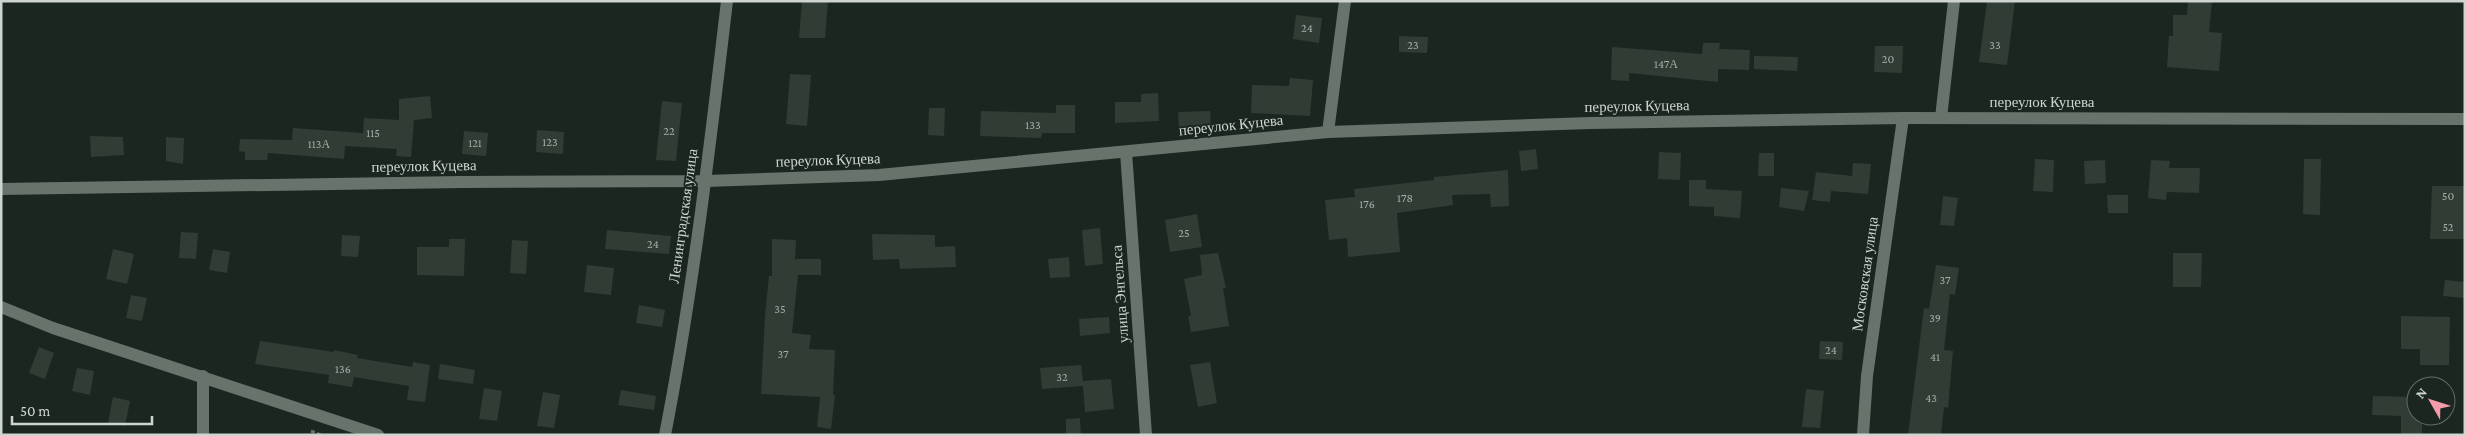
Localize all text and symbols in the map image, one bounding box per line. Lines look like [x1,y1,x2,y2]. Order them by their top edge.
house number: 24 [1301,21,1313,35]
house number: 23 [1407,38,1419,52]
house number: 33 [1989,38,2001,52]
house number: 20 [1882,52,1894,66]
house number: 147А [1654,57,1678,71]
street label: переулок Куцева [1990,94,2095,110]
street label: переулок Куцева [1584,97,1690,115]
street label: переулок Куцева [1178,112,1284,138]
house number: 133 [1025,118,1041,132]
house number: 22 [663,124,675,138]
house number: 115 [366,126,380,140]
house number: 123 [542,135,558,149]
house number: 121 [468,136,482,150]
house number: 113А [308,137,330,151]
street label: Ленинградская улица [666,147,700,284]
street label: переулок Куцева [775,150,881,170]
street label: переулок Куцева [371,157,477,175]
house number: 50 [2442,189,2454,203]
house number: 178 [1397,191,1413,205]
house number: 176 [1359,197,1375,211]
street label: Московская улица [1849,215,1881,332]
house number: 52 [2442,220,2454,234]
house number: 25 [1178,226,1190,240]
house number: 24 [647,237,659,251]
street label: улица Энгельса [1109,244,1131,344]
house number: 37 [1939,273,1951,287]
house number: 35 [774,302,786,316]
house number: 39 [1929,311,1941,325]
house number: 24 [1825,343,1837,357]
house number: 37 [777,347,789,361]
house number: 41 [1930,350,1940,364]
house number: 136 [335,362,351,376]
house number: 32 [1056,370,1068,384]
north arrow [2406,376,2456,426]
text: N [2412,384,2430,402]
house number: 43 [1925,391,1937,405]
scale bar [12,394,152,426]
text: 50 m [20,403,50,419]

